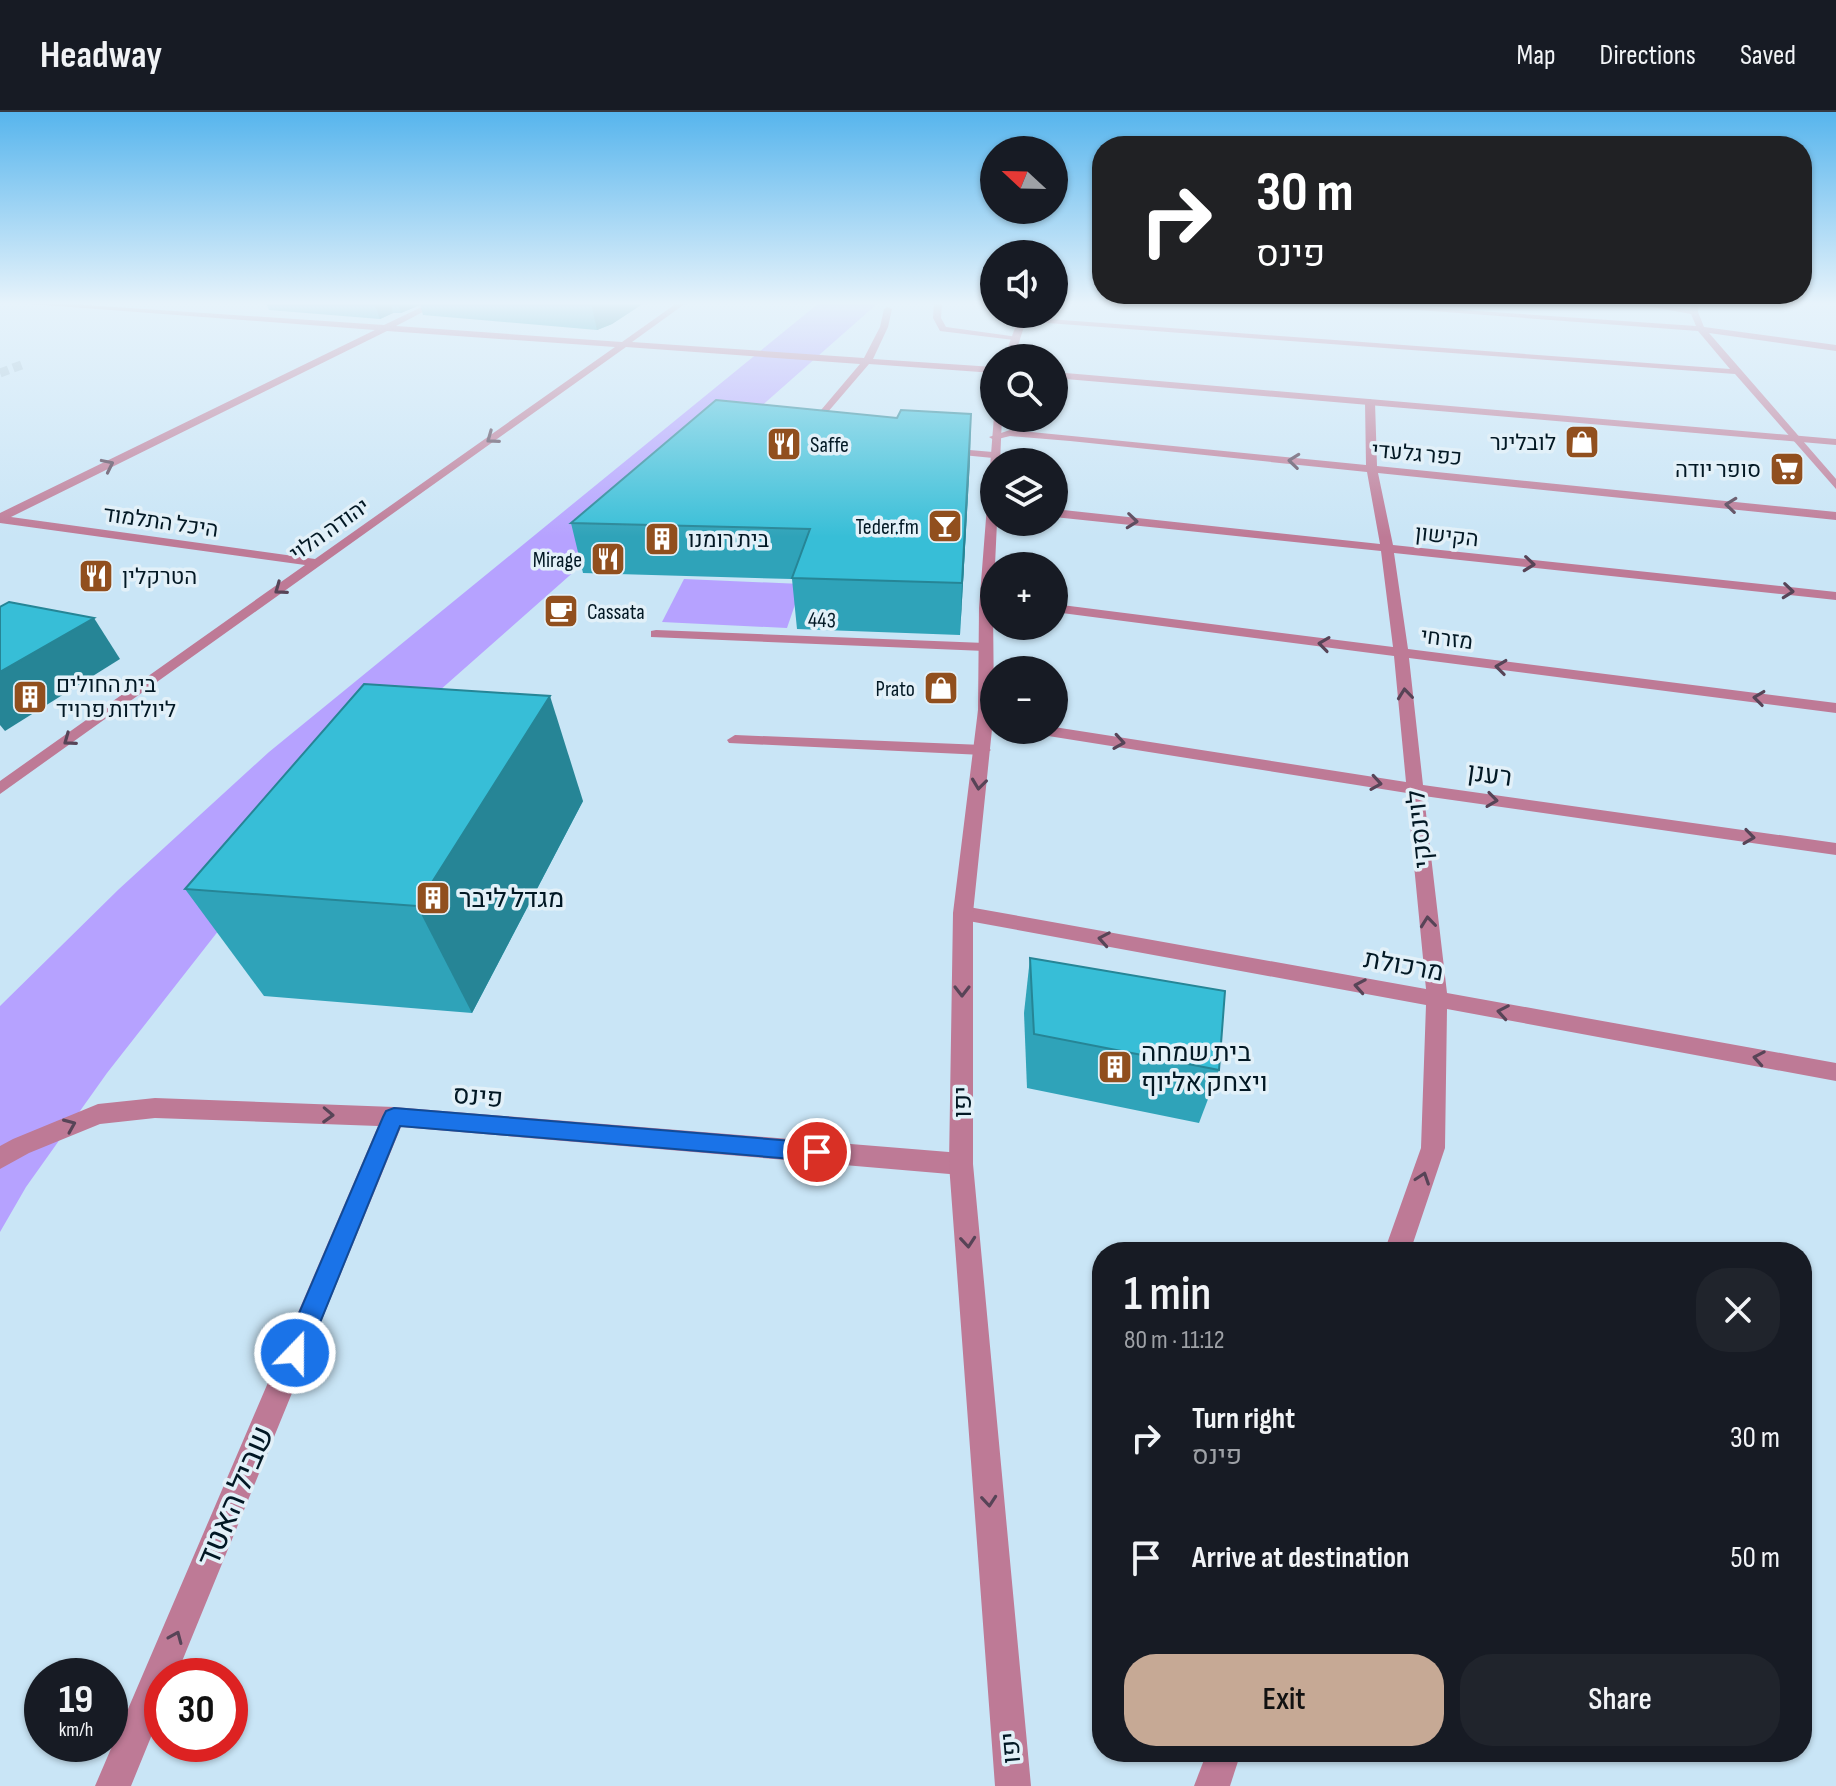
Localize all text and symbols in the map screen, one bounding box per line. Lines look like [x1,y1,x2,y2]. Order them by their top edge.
text: Headway [40,33,162,78]
text: Map [1517,39,1556,72]
text: Directions [1600,39,1696,72]
text: Saved [1740,39,1796,72]
north arrow [980,136,1068,224]
map controls [980,136,1068,744]
text: 30 m [1256,160,1354,227]
icon: right [1124,168,1228,272]
text: פינס [1256,234,1325,277]
button: sound [980,240,1068,328]
button: search [980,344,1068,432]
shop icon: לובלינר [1563,423,1601,461]
restaurant icon: Saffe [765,425,803,463]
one-way arrow [486,428,500,443]
place label: לובלינר [1490,430,1556,457]
place label: Saffe [810,432,849,459]
street label: כפר גלעדי [1371,437,1463,472]
button: layers [980,448,1068,536]
supermarket icon: סופר יודה [1768,450,1806,488]
one-way arrow [1287,452,1300,469]
place label: סופר יודה [1675,457,1761,484]
one-way arrow [99,459,114,475]
street label: יהודה הלוי [285,493,375,567]
one-way arrow [1724,496,1737,513]
street label: היכל התלמוד [101,501,220,544]
bar icon: Teder.fm [926,507,964,545]
one-way arrow [1125,513,1138,530]
place label: Teder.fm [855,514,919,541]
building icon: בית רומנו [643,520,681,558]
street label: הקישון [1414,520,1480,553]
place label: בית רומנו [688,527,770,554]
restaurant icon: Mirage [589,540,627,578]
place label: Mirage [533,547,582,574]
button: + [980,552,1068,640]
one-way arrow [1523,555,1536,572]
restaurant icon: הטרקלין [77,557,115,595]
place label: הטרקלין [122,564,197,591]
one-way arrow [275,579,289,594]
one-way arrow [1782,583,1795,600]
cafe icon: Cassata [542,592,580,630]
place label: Cassata [587,599,645,626]
street label: 443 [808,607,836,634]
street label: מזרחי [1419,623,1475,656]
one-way arrow [1317,636,1331,653]
button: − [980,656,1068,744]
one-way arrow [1494,658,1507,675]
shop icon: Prato [922,669,960,707]
place label: בית החולים ליולדות פרויד [56,672,176,724]
place label: Prato [876,676,915,703]
building icon: בית החולים ליולדות פרויד [11,678,49,716]
one-way arrow [1396,687,1413,700]
one-way arrow [1752,690,1765,707]
one-way arrow [63,730,77,745]
one-way arrow [1112,733,1126,750]
street label: רענן [1466,757,1514,794]
one-way arrow [1369,774,1383,791]
one-way arrow [970,778,987,791]
street label: לוינסקי [1401,788,1440,870]
one-way arrow [1485,791,1499,808]
one-way arrow [1742,828,1756,845]
building icon: מגדל ליבר [414,879,452,917]
place label: מגדל ליבר [459,884,564,915]
one-way arrow [1420,915,1437,928]
one-way arrow [1097,932,1111,949]
street label: מרכולת [1361,944,1446,989]
one-way arrow [1353,978,1367,995]
one-way arrow [953,985,971,998]
one-way arrow [1497,1004,1510,1021]
place label: בית שמחה ויצחק אליוף [1141,1038,1268,1099]
building icon: בית שמחה ויצחק אליוף [1096,1048,1134,1086]
one-way arrow [1752,1051,1766,1068]
street label: פינס [452,1080,504,1115]
street label: יפו [948,1086,979,1118]
one-way arrow [322,1106,335,1123]
pin [783,1118,851,1186]
one-way arrow [62,1119,76,1135]
icon: arrive [795,1130,839,1174]
one-way arrow [1413,1172,1429,1186]
one-way arrow [959,1236,976,1249]
text: 1 min [1124,1266,1211,1323]
button: close [1696,1268,1780,1352]
position arrow [253,1311,337,1395]
text: 80 m · 11:12 [1124,1325,1224,1356]
text: Turn right [1192,1401,1295,1437]
icon: right [1124,1416,1168,1460]
street label: שביל האטד [189,1420,283,1573]
text: 30 m [1730,1420,1780,1456]
text: פינס [1192,1441,1242,1472]
one-way arrow [980,1495,997,1508]
icon: arrive [1124,1536,1168,1580]
text: Arrive at destination [1192,1540,1409,1576]
text: 50 m [1731,1540,1780,1576]
one-way arrow [166,1631,183,1645]
button: Exit [1124,1654,1444,1746]
button: Share [1460,1654,1780,1746]
speed limit sign: 30 [144,1658,248,1762]
text: 19 [59,1676,93,1724]
text: km/h [59,1718,93,1742]
street label: יפו [995,1731,1028,1765]

